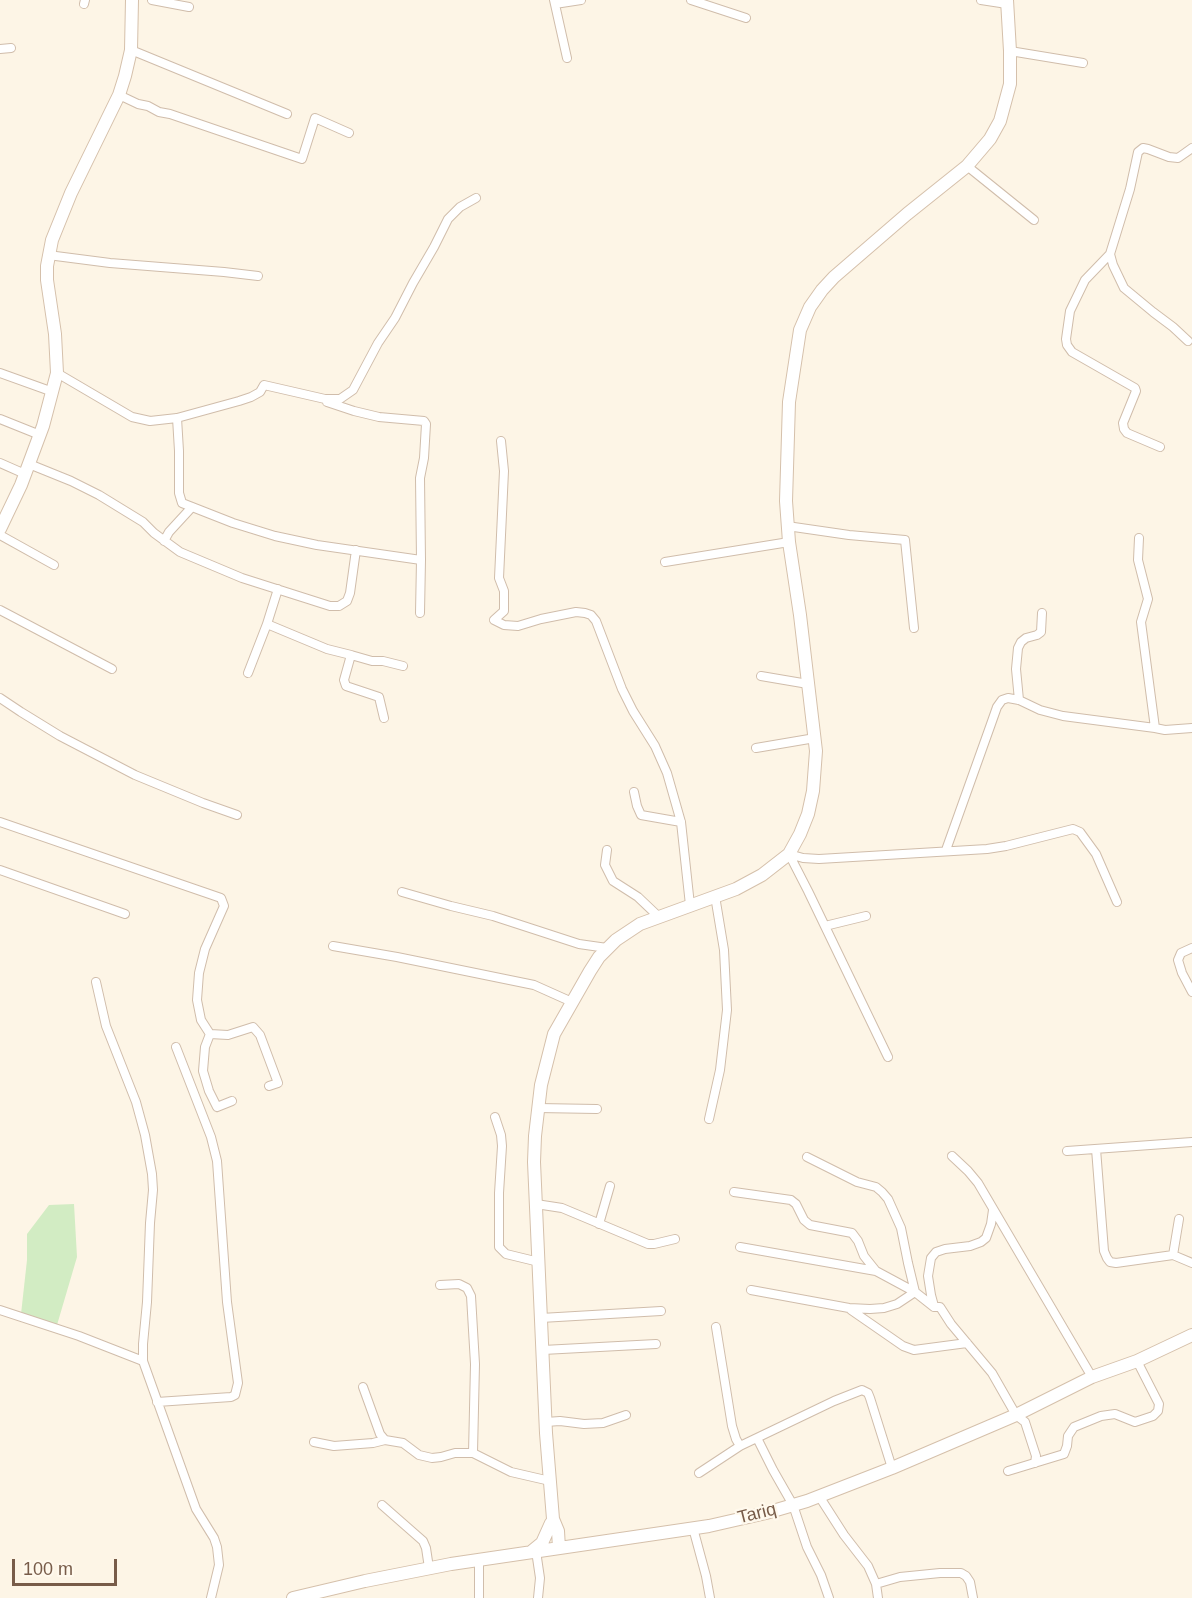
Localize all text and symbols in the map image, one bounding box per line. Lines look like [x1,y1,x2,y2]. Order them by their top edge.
street label: Tariq [735,1499,779,1529]
scale bar [15,1547,120,1585]
text: 100 m [23,1559,73,1579]

